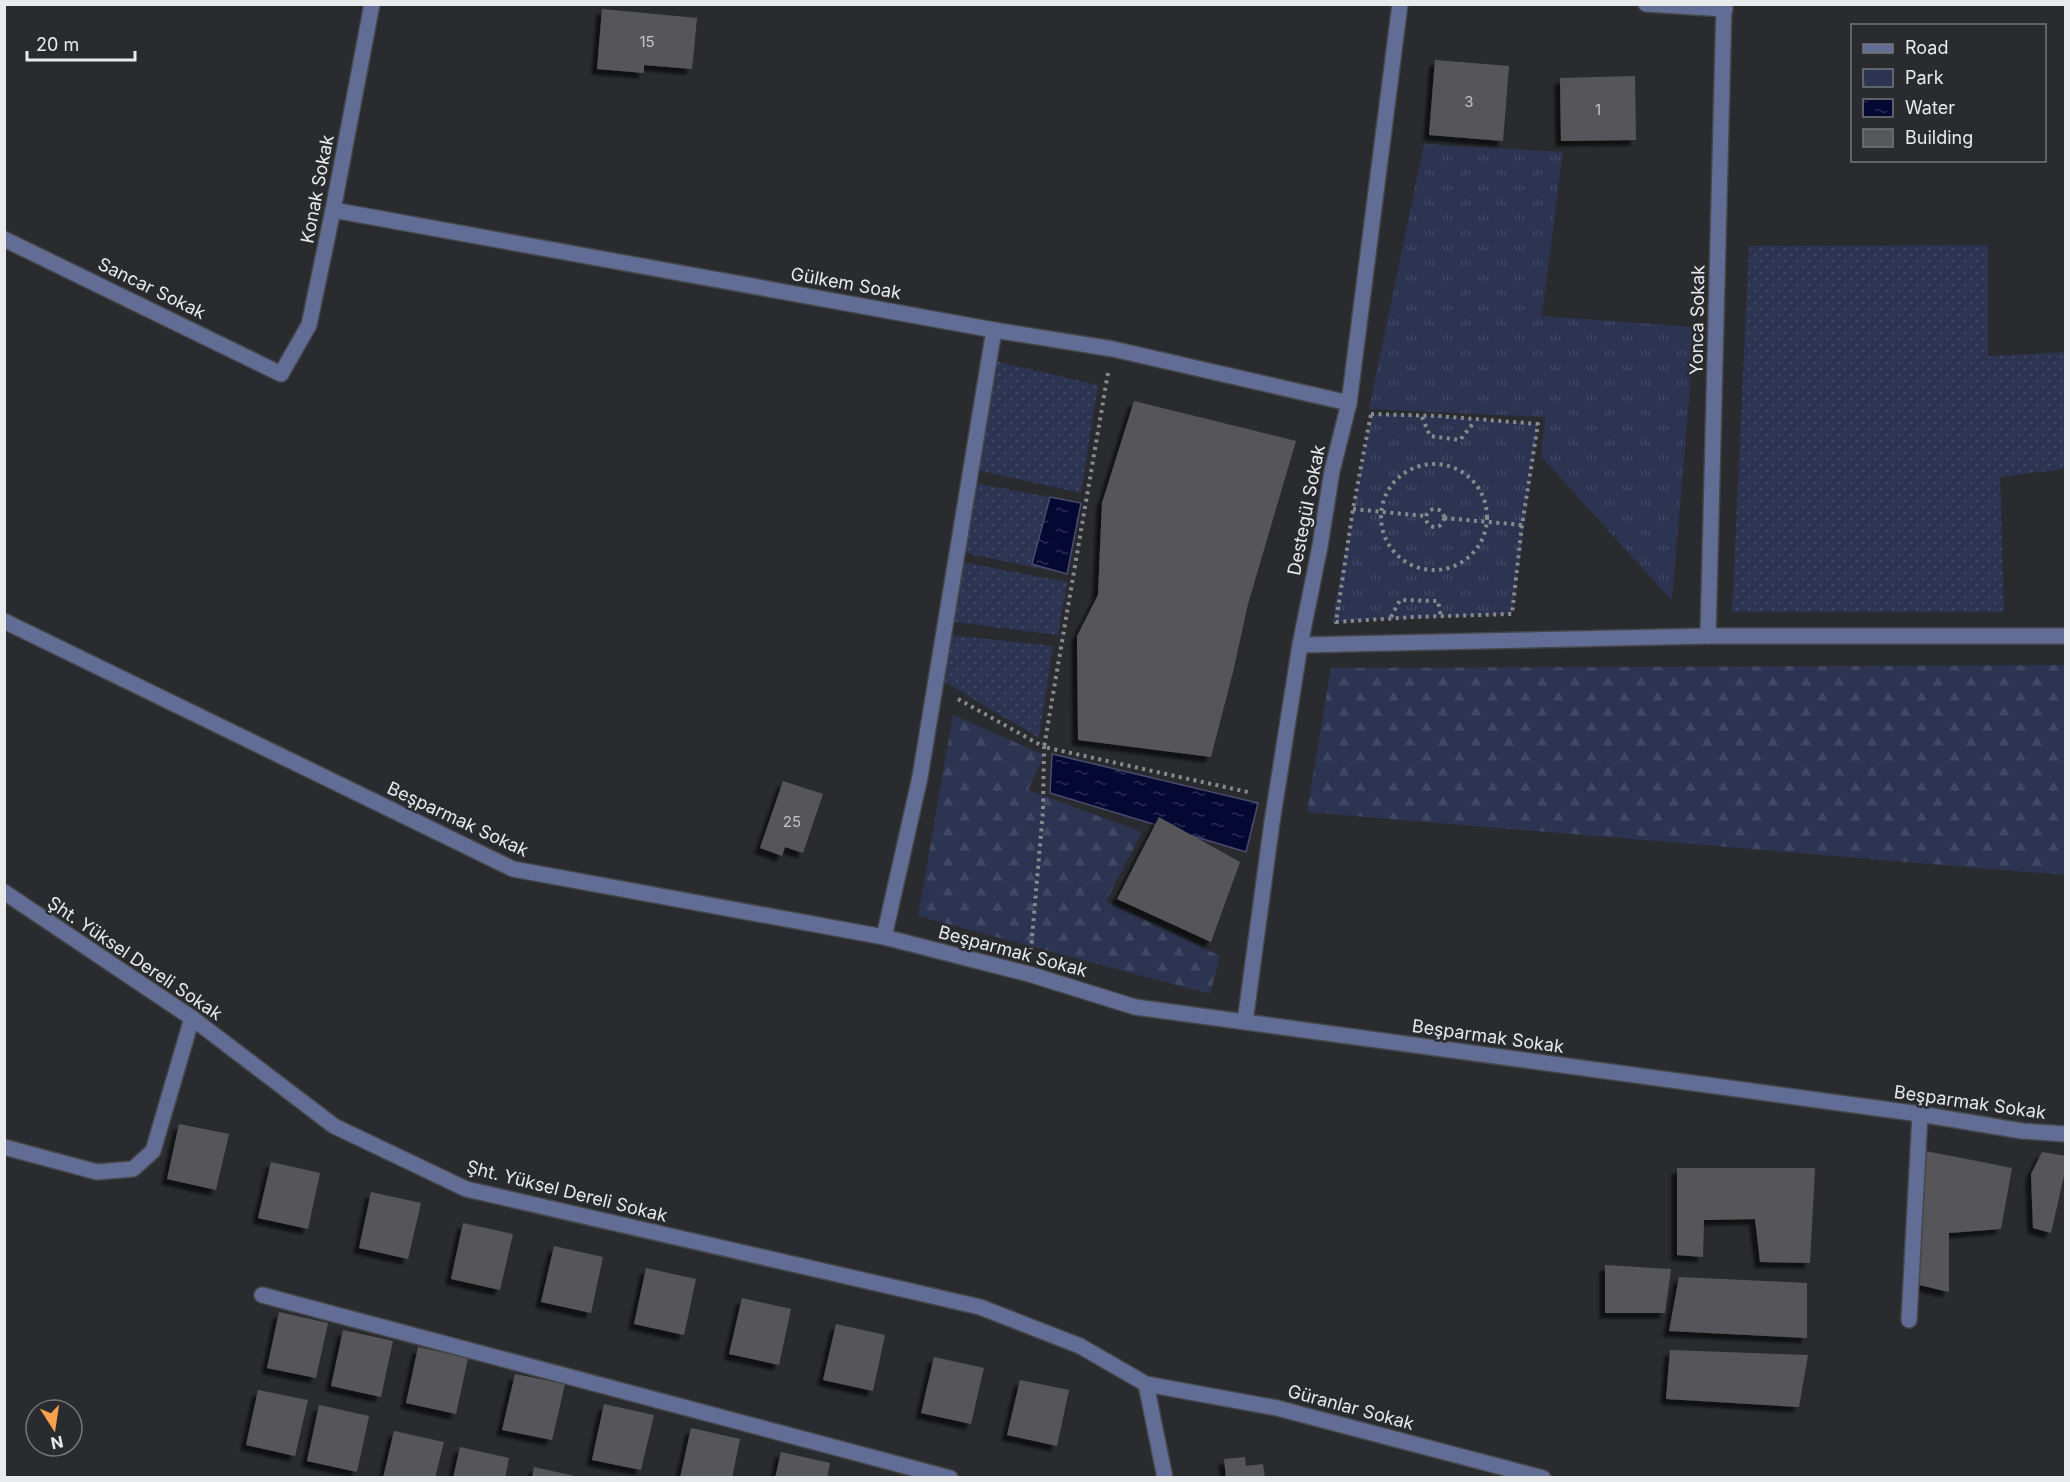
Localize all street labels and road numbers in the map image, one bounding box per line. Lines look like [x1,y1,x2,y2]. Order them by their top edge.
street label: Konak Sokak [296,133,338,245]
street label: Sancar Sokak [95,253,209,323]
street label: Gülkem Soak [789,263,903,303]
street label: Yonca Sokak [1686,265,1708,375]
street label: Destegül Sokak [1283,443,1329,577]
street label: Beşparmak Sokak [384,777,532,861]
street label: Şht. Yüksel Dereli Sokak [44,892,226,1024]
street label: Beşparmak Sokak [936,921,1090,981]
street label: Beşparmak Sokak [1411,1015,1565,1057]
street label: Beşparmak Sokak [1893,1081,2047,1123]
street label: Şht. Yüksel Dereli Sokak [464,1156,670,1226]
street label: Güranlar Sokak [1285,1380,1417,1434]

